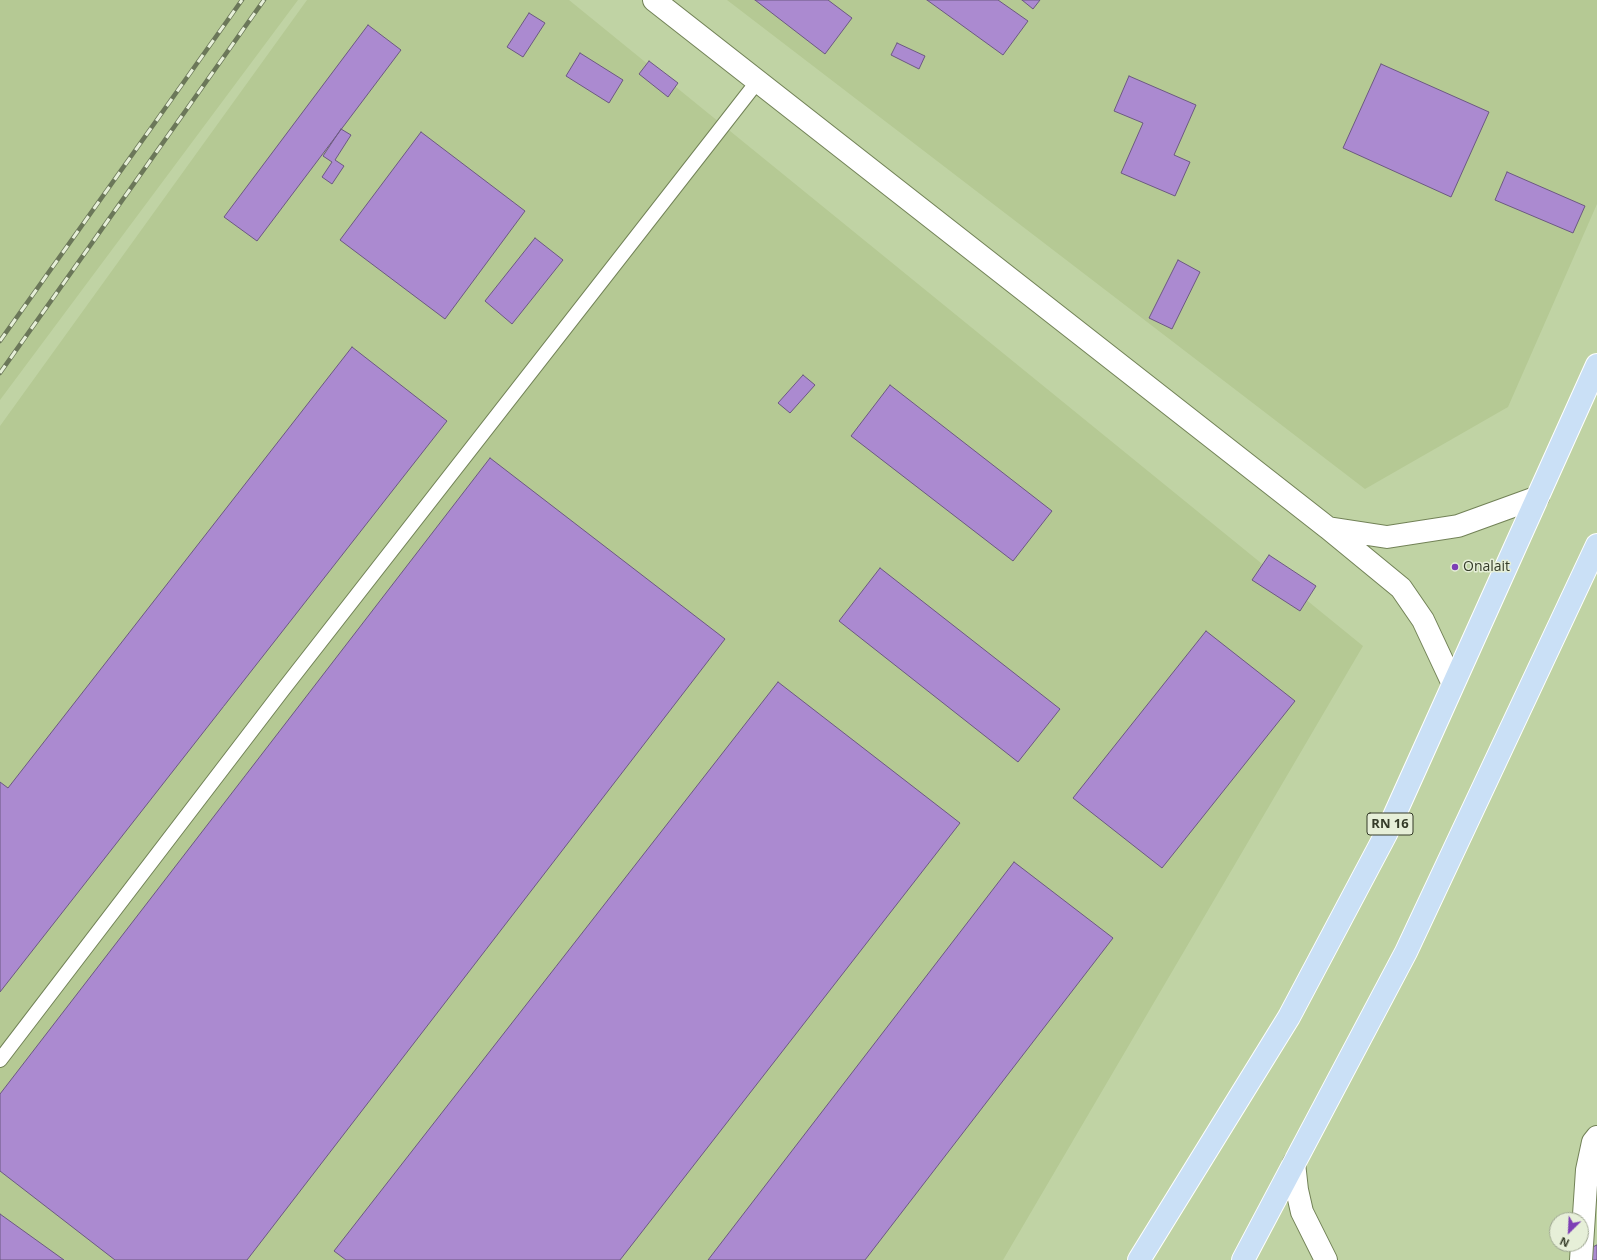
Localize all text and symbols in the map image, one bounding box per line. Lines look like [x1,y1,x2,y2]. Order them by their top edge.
place label: Onalait [1463,559,1510,575]
marker: Onalait [1450,562,1460,572]
road number: RN 16 [1367,813,1413,835]
north arrow [1549,1212,1589,1252]
text: N [1557,1234,1571,1251]

